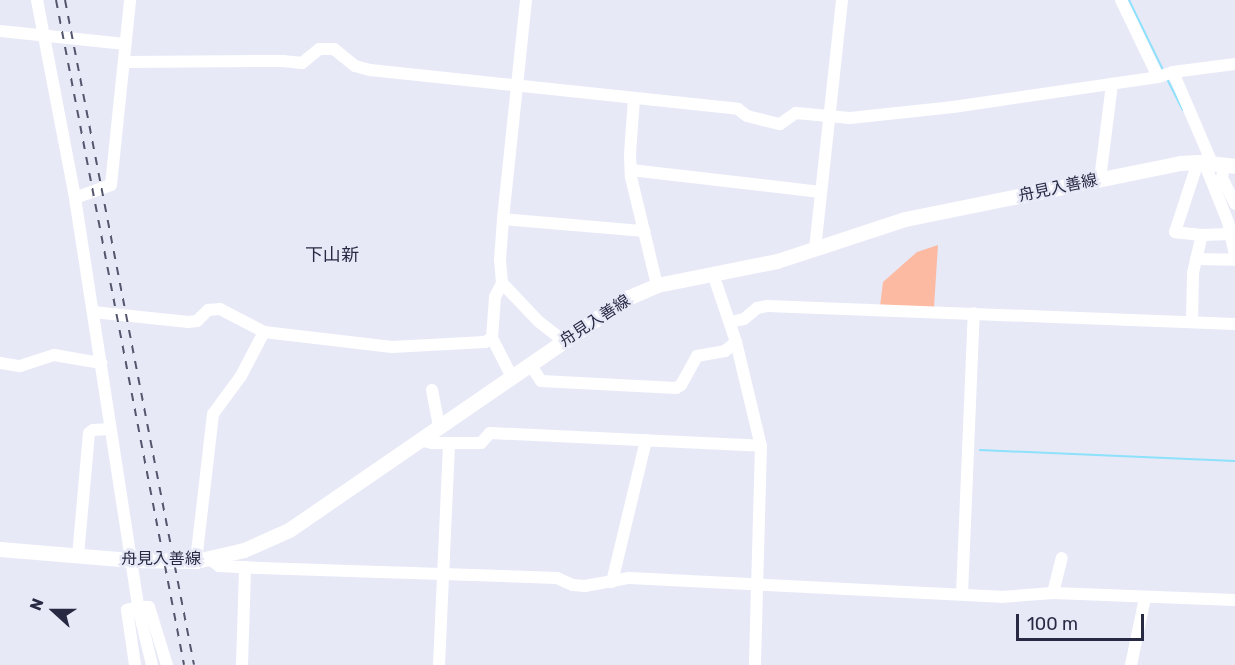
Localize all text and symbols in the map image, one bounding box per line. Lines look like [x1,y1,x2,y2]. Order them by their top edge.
street label: 舟見入善線 [1017,170,1099,206]
district label: 下山新 [305,244,359,266]
street label: 舟見入善線 [556,291,634,351]
street label: 舟見入善線 [121,549,201,569]
north arrow [24,581,84,641]
text: N [26,596,48,613]
scale bar [1019,602,1146,640]
text: 100 m [1027,613,1078,635]

